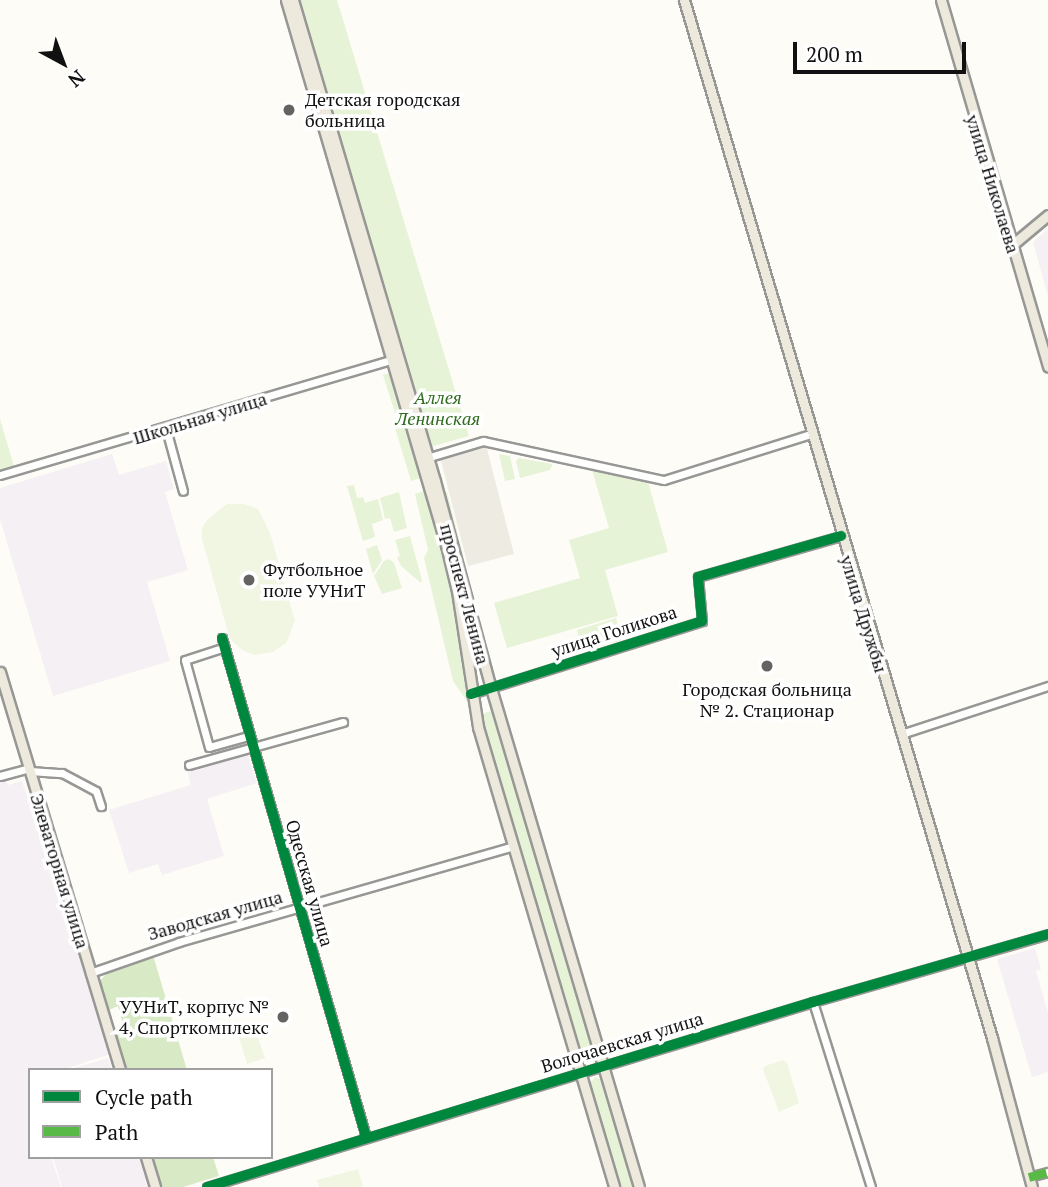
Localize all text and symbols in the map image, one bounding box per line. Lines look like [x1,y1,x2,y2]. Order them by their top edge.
north arrow [28,28,98,98]
scale bar [796,28,969,72]
text: 200 m [806,40,863,68]
text: N [63,65,91,93]
place label: Детская городская больница [305,89,461,132]
marker: Детская городская больница [279,100,299,120]
street label: улица Николаева [962,112,1024,256]
street label: Школьная улица [131,387,269,449]
park label: Аллея Ленинская [396,387,480,430]
street label: проспект Ленина [436,521,494,667]
street label: улица Дружбы [836,553,892,675]
place label: Футбольное поле УУНиТ [263,559,366,602]
marker: Футбольное поле УУНиТ [241,572,257,588]
street label: улица Голикова [549,601,679,661]
marker: Городская больница № 2. Стационар [757,656,777,676]
place label: Городская больница № 2. Стационар [682,679,852,722]
street label: Элеваторная улица [26,791,94,951]
street label: Одесская улица [282,817,338,949]
street label: Заводская улица [145,885,285,945]
place label: УУНиТ, корпус № 4, Спорткомплекс [118,996,269,1038]
street label: Волочаевская улица [538,1007,706,1077]
marker: УУНиТ, корпус № 4, Спорткомплекс [275,1009,291,1025]
legend [28,1068,273,1159]
text: Cycle path [95,1083,193,1111]
text: Path [95,1118,138,1146]

